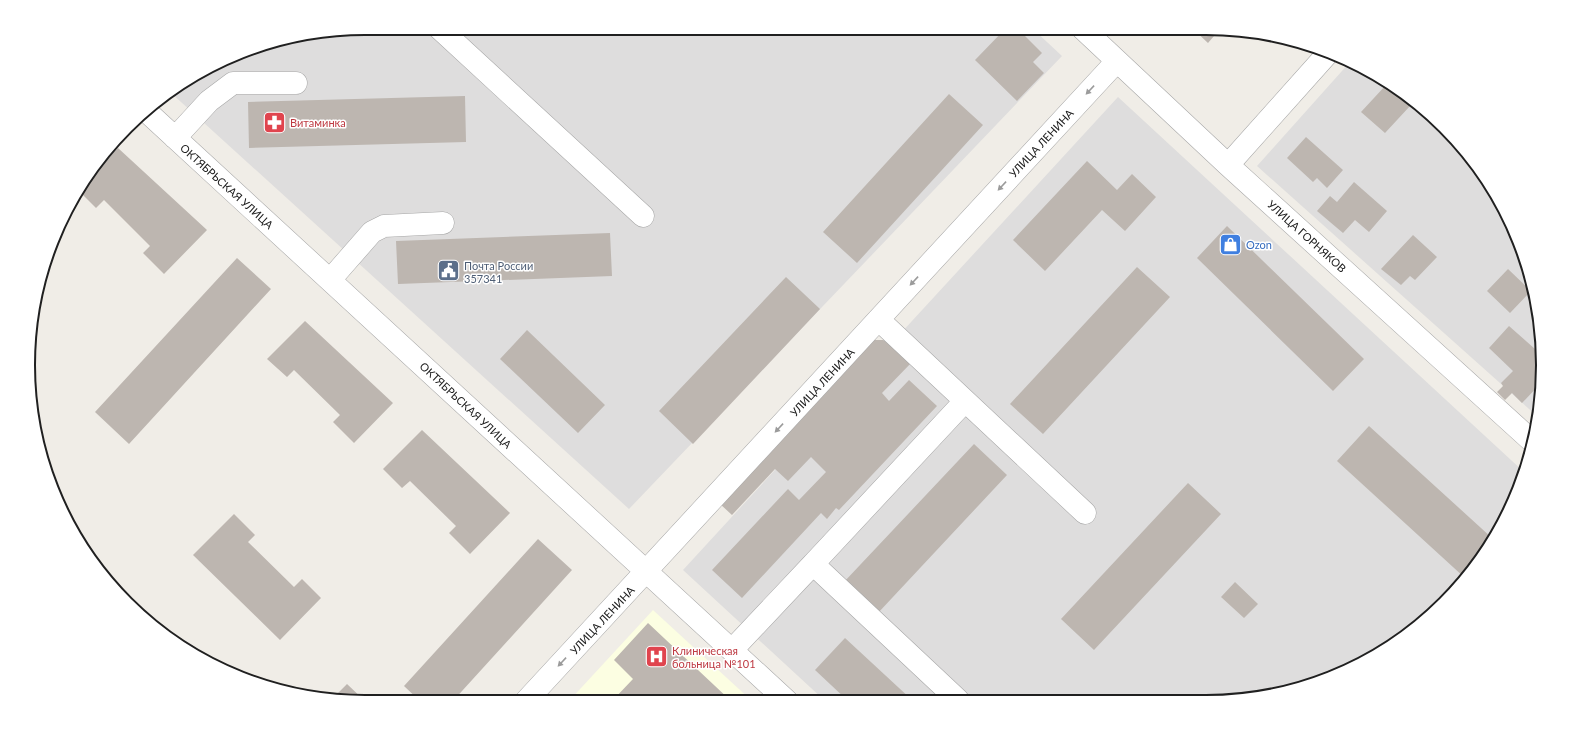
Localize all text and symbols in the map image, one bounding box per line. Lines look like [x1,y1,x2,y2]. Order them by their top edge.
one-way arrow [1085,85,1095,95]
street label: УЛИЦА ЛЕНИНА [1006,106,1076,180]
pharmacy icon: Витаминка [262,109,288,135]
place label: Витаминка [290,116,346,129]
street label: ОКТЯБРЬСКАЯ УЛИЦА [178,141,277,232]
one-way arrow [997,181,1007,191]
street label: УЛИЦА ГОРНЯКОВ [1265,197,1349,275]
shop icon: Ozon [1218,231,1244,257]
place label: Ozon [1246,238,1272,251]
public building icon: Почта России 357341 [436,258,462,284]
place label: Почта России 357341 [464,259,533,285]
one-way arrow [910,277,919,286]
street label: УЛИЦА ЛЕНИНА [787,345,857,419]
street label: ОКТЯБРЬСКАЯ УЛИЦА [417,359,515,451]
one-way arrow [774,423,783,434]
street label: УЛИЦА ЛЕНИНА [567,583,637,657]
hospital icon: Клиническая больница №101 [644,643,670,669]
place label: Клиническая больница №101 [672,644,756,670]
one-way arrow [558,657,567,667]

